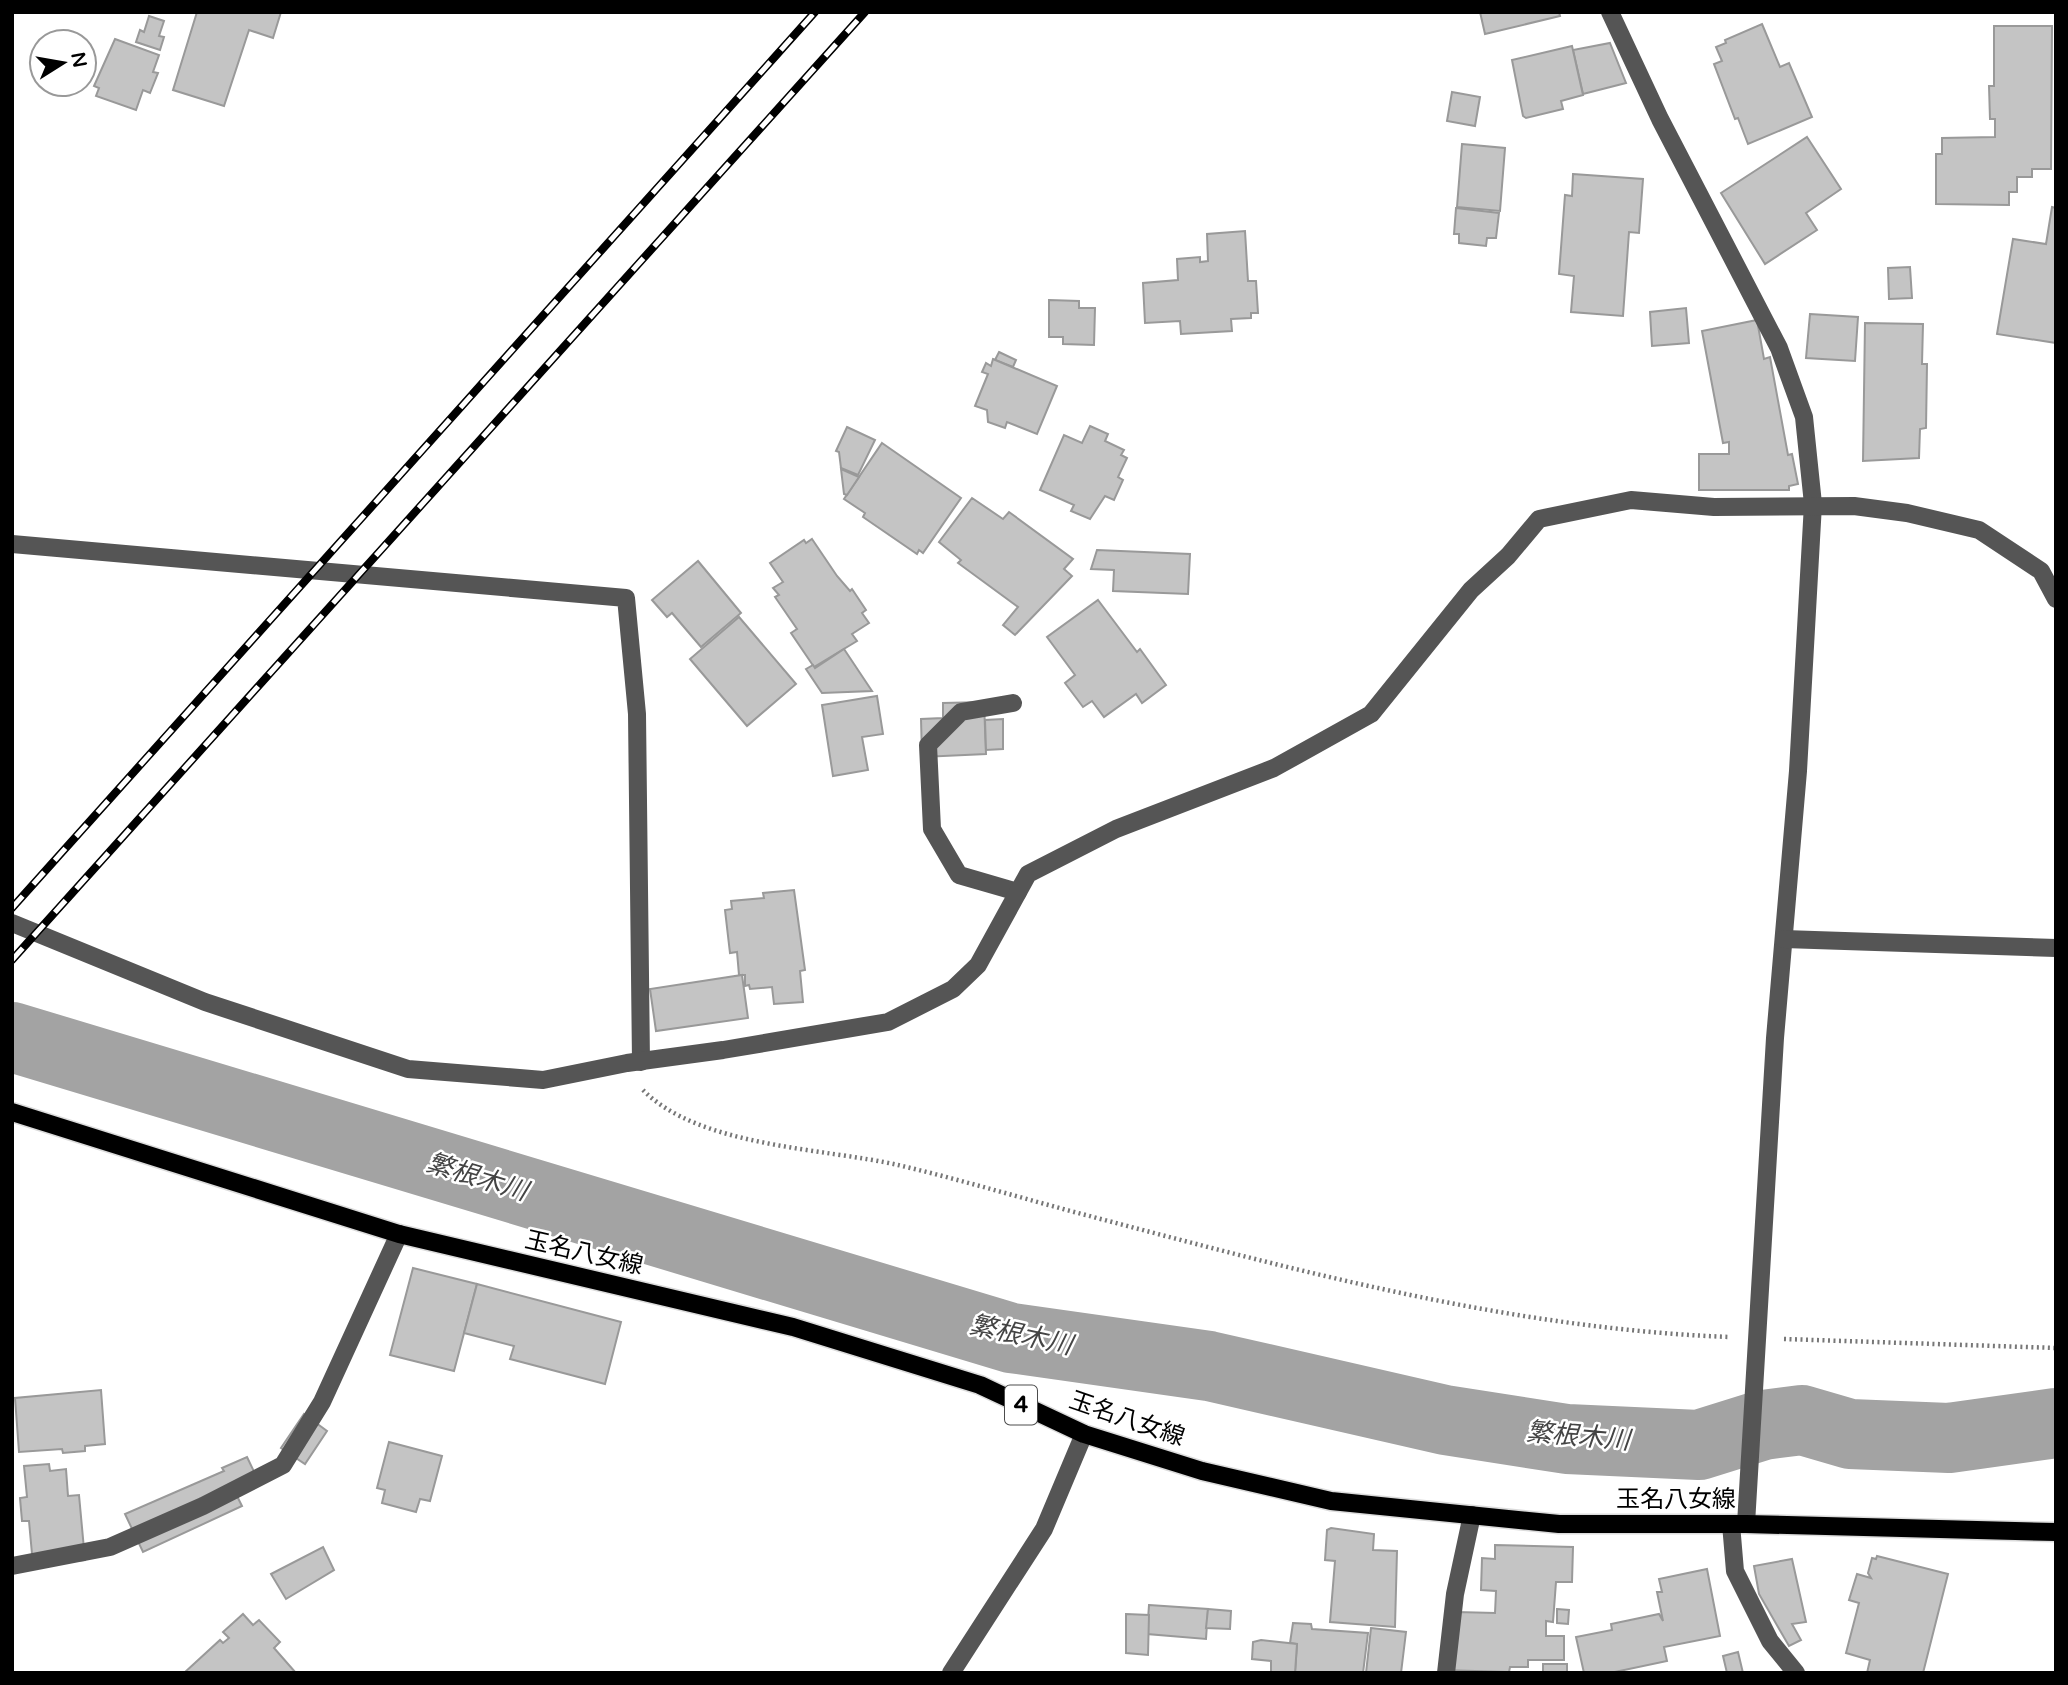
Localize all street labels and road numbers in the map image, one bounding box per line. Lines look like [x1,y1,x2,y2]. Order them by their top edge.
street label: 玉名八女線 [522,1225,646,1281]
road number: 4 [1005,1386,1037,1424]
street label: 玉名八女線 [1066,1386,1188,1452]
street label: 玉名八女線 [1616,1485,1736,1514]

